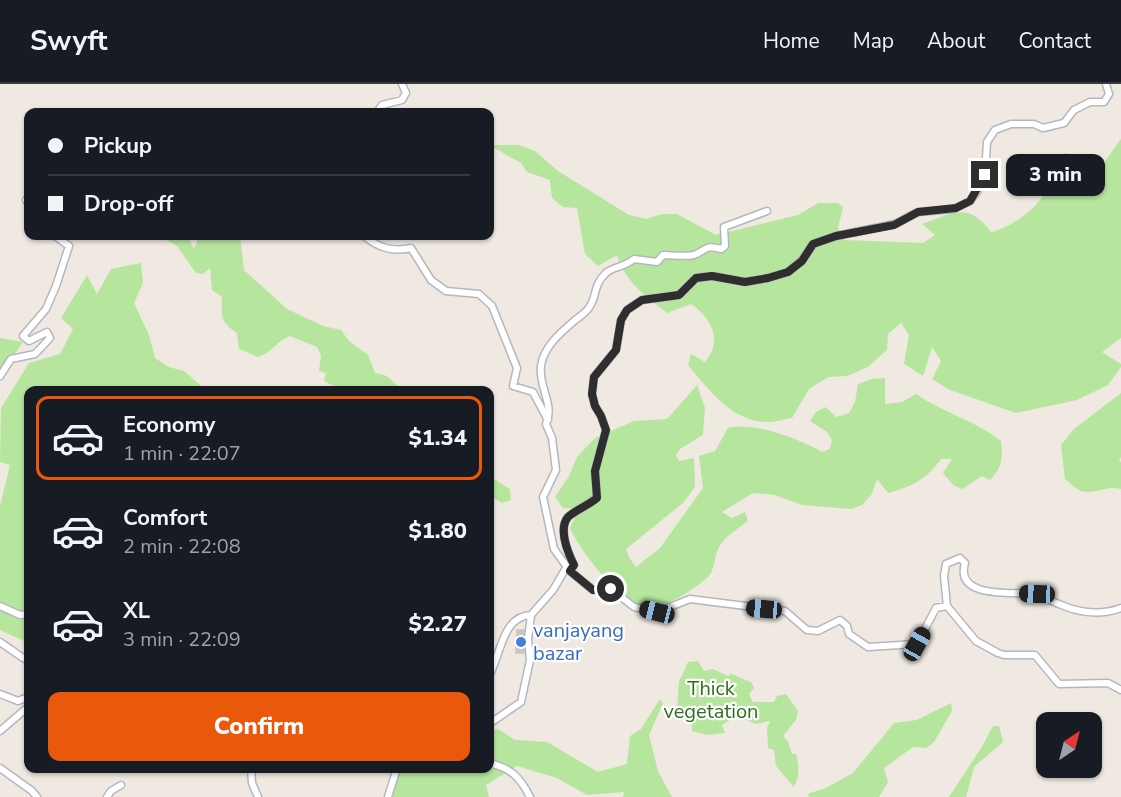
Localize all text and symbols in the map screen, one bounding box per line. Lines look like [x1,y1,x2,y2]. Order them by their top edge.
text: Swyft [30,22,108,60]
text: Home [763,27,820,55]
text: Map [853,27,894,55]
text: About [927,27,985,55]
text: Contact [1018,27,1091,55]
text: Pickup [84,131,152,161]
callout: 3 min [1006,154,1105,196]
route end [971,161,998,188]
text: 3 min [1029,161,1082,188]
text: Drop-off [84,189,173,219]
text: Economy [123,410,215,440]
icon: car [51,411,105,465]
text: $1.34 [408,423,467,453]
text: 1 min · 22:07 [123,440,241,467]
text: Comfort [123,503,207,533]
icon: car [51,504,105,558]
text: $1.80 [408,516,467,546]
text: 2 min · 22:08 [123,533,241,560]
route start [597,575,624,602]
car [1019,584,1055,604]
text: XL [123,596,150,626]
icon: car [51,597,105,651]
car [745,598,783,620]
car [637,599,677,625]
text: $2.27 [408,609,467,639]
place label: vanjayang bazar [533,617,624,667]
car [900,624,934,664]
text: 3 min · 22:09 [123,626,241,653]
marker: vanjayang bazar [514,635,528,649]
park label: Thick vegetation [664,675,758,725]
button: Confirm [48,692,470,761]
north arrow [1036,712,1102,778]
map controls [1036,712,1102,778]

